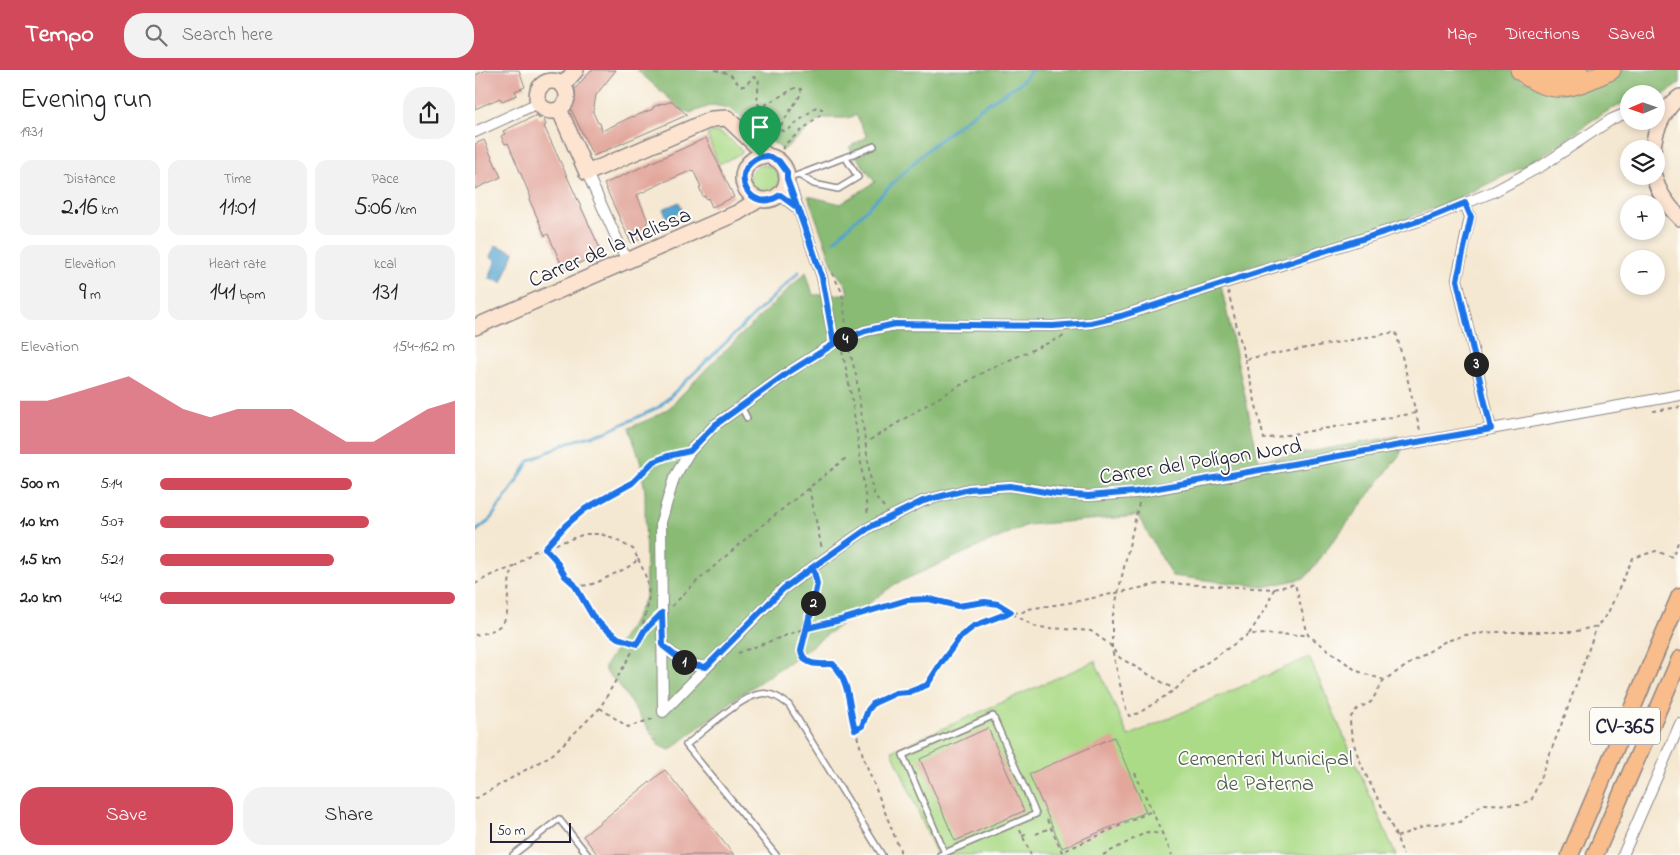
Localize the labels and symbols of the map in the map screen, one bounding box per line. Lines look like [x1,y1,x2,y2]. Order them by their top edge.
north arrow [1620,85,1665,130]
pin [739,106,781,157]
street label: Carrer de la Melissa [524,200,696,297]
pin: 4 [833,326,857,352]
pin: 3 [1463,352,1489,376]
street label: Carrer del Polígon Nord [1097,431,1304,496]
pin: 2 [801,590,825,616]
pin: 1 [671,650,697,674]
road number: CV-365 [1590,707,1660,744]
park label: Cementeri Municipal de Paterna [1177,744,1353,801]
scale bar [490,820,571,843]

